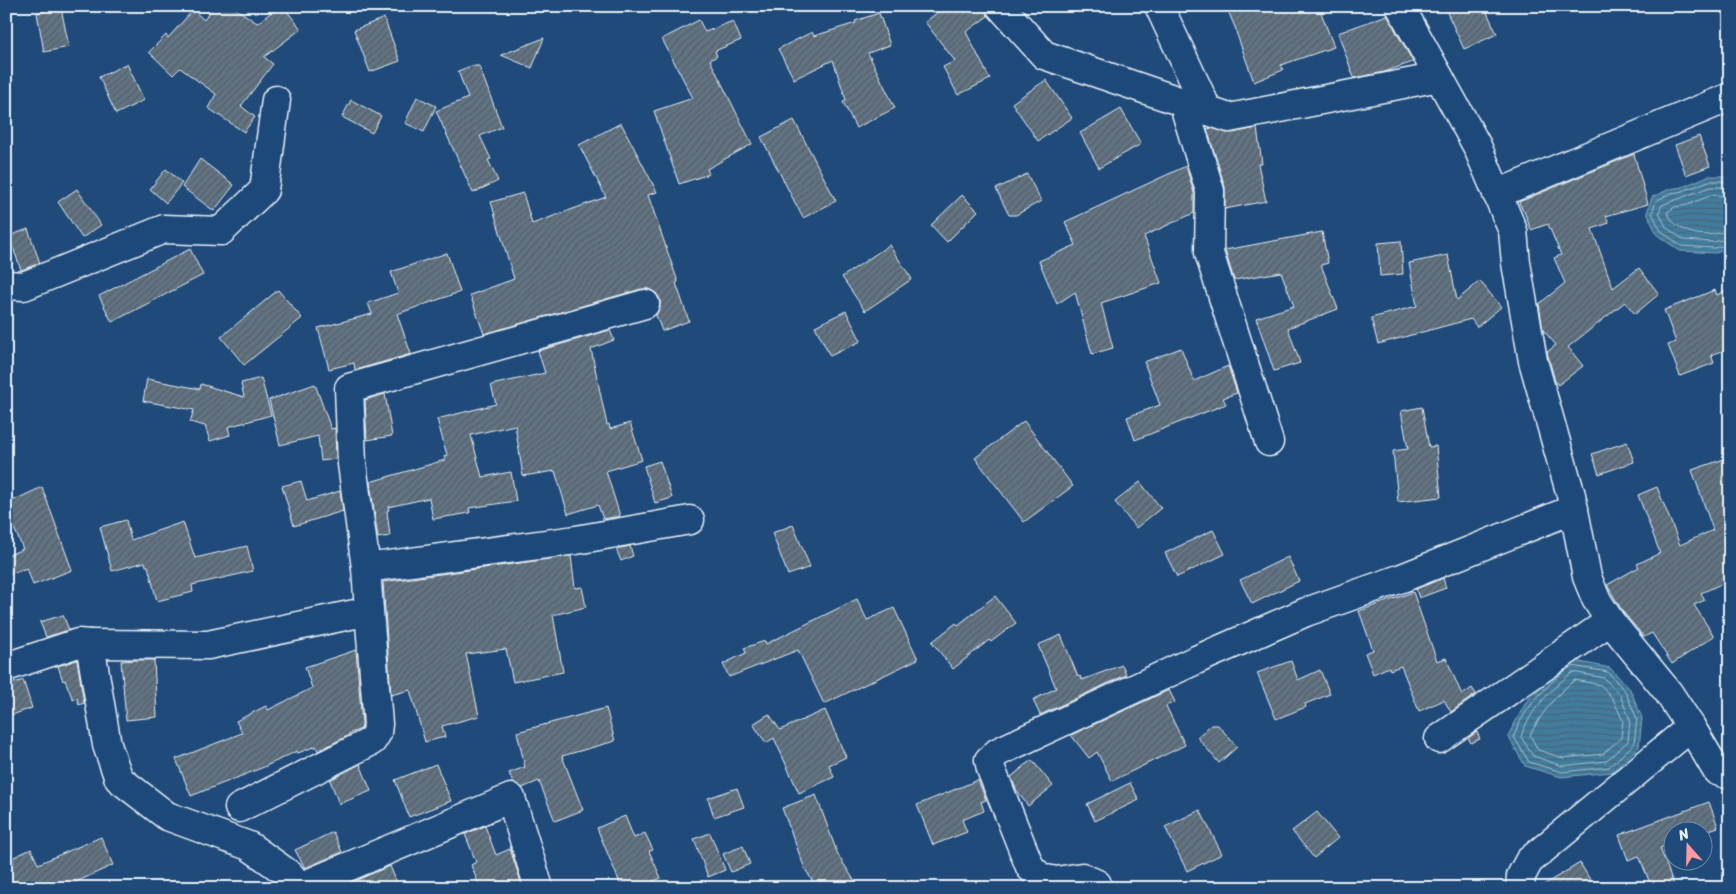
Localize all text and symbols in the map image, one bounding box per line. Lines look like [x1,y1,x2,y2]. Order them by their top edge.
text: N [1674,821,1693,848]
north arrow [1664,822,1714,872]

